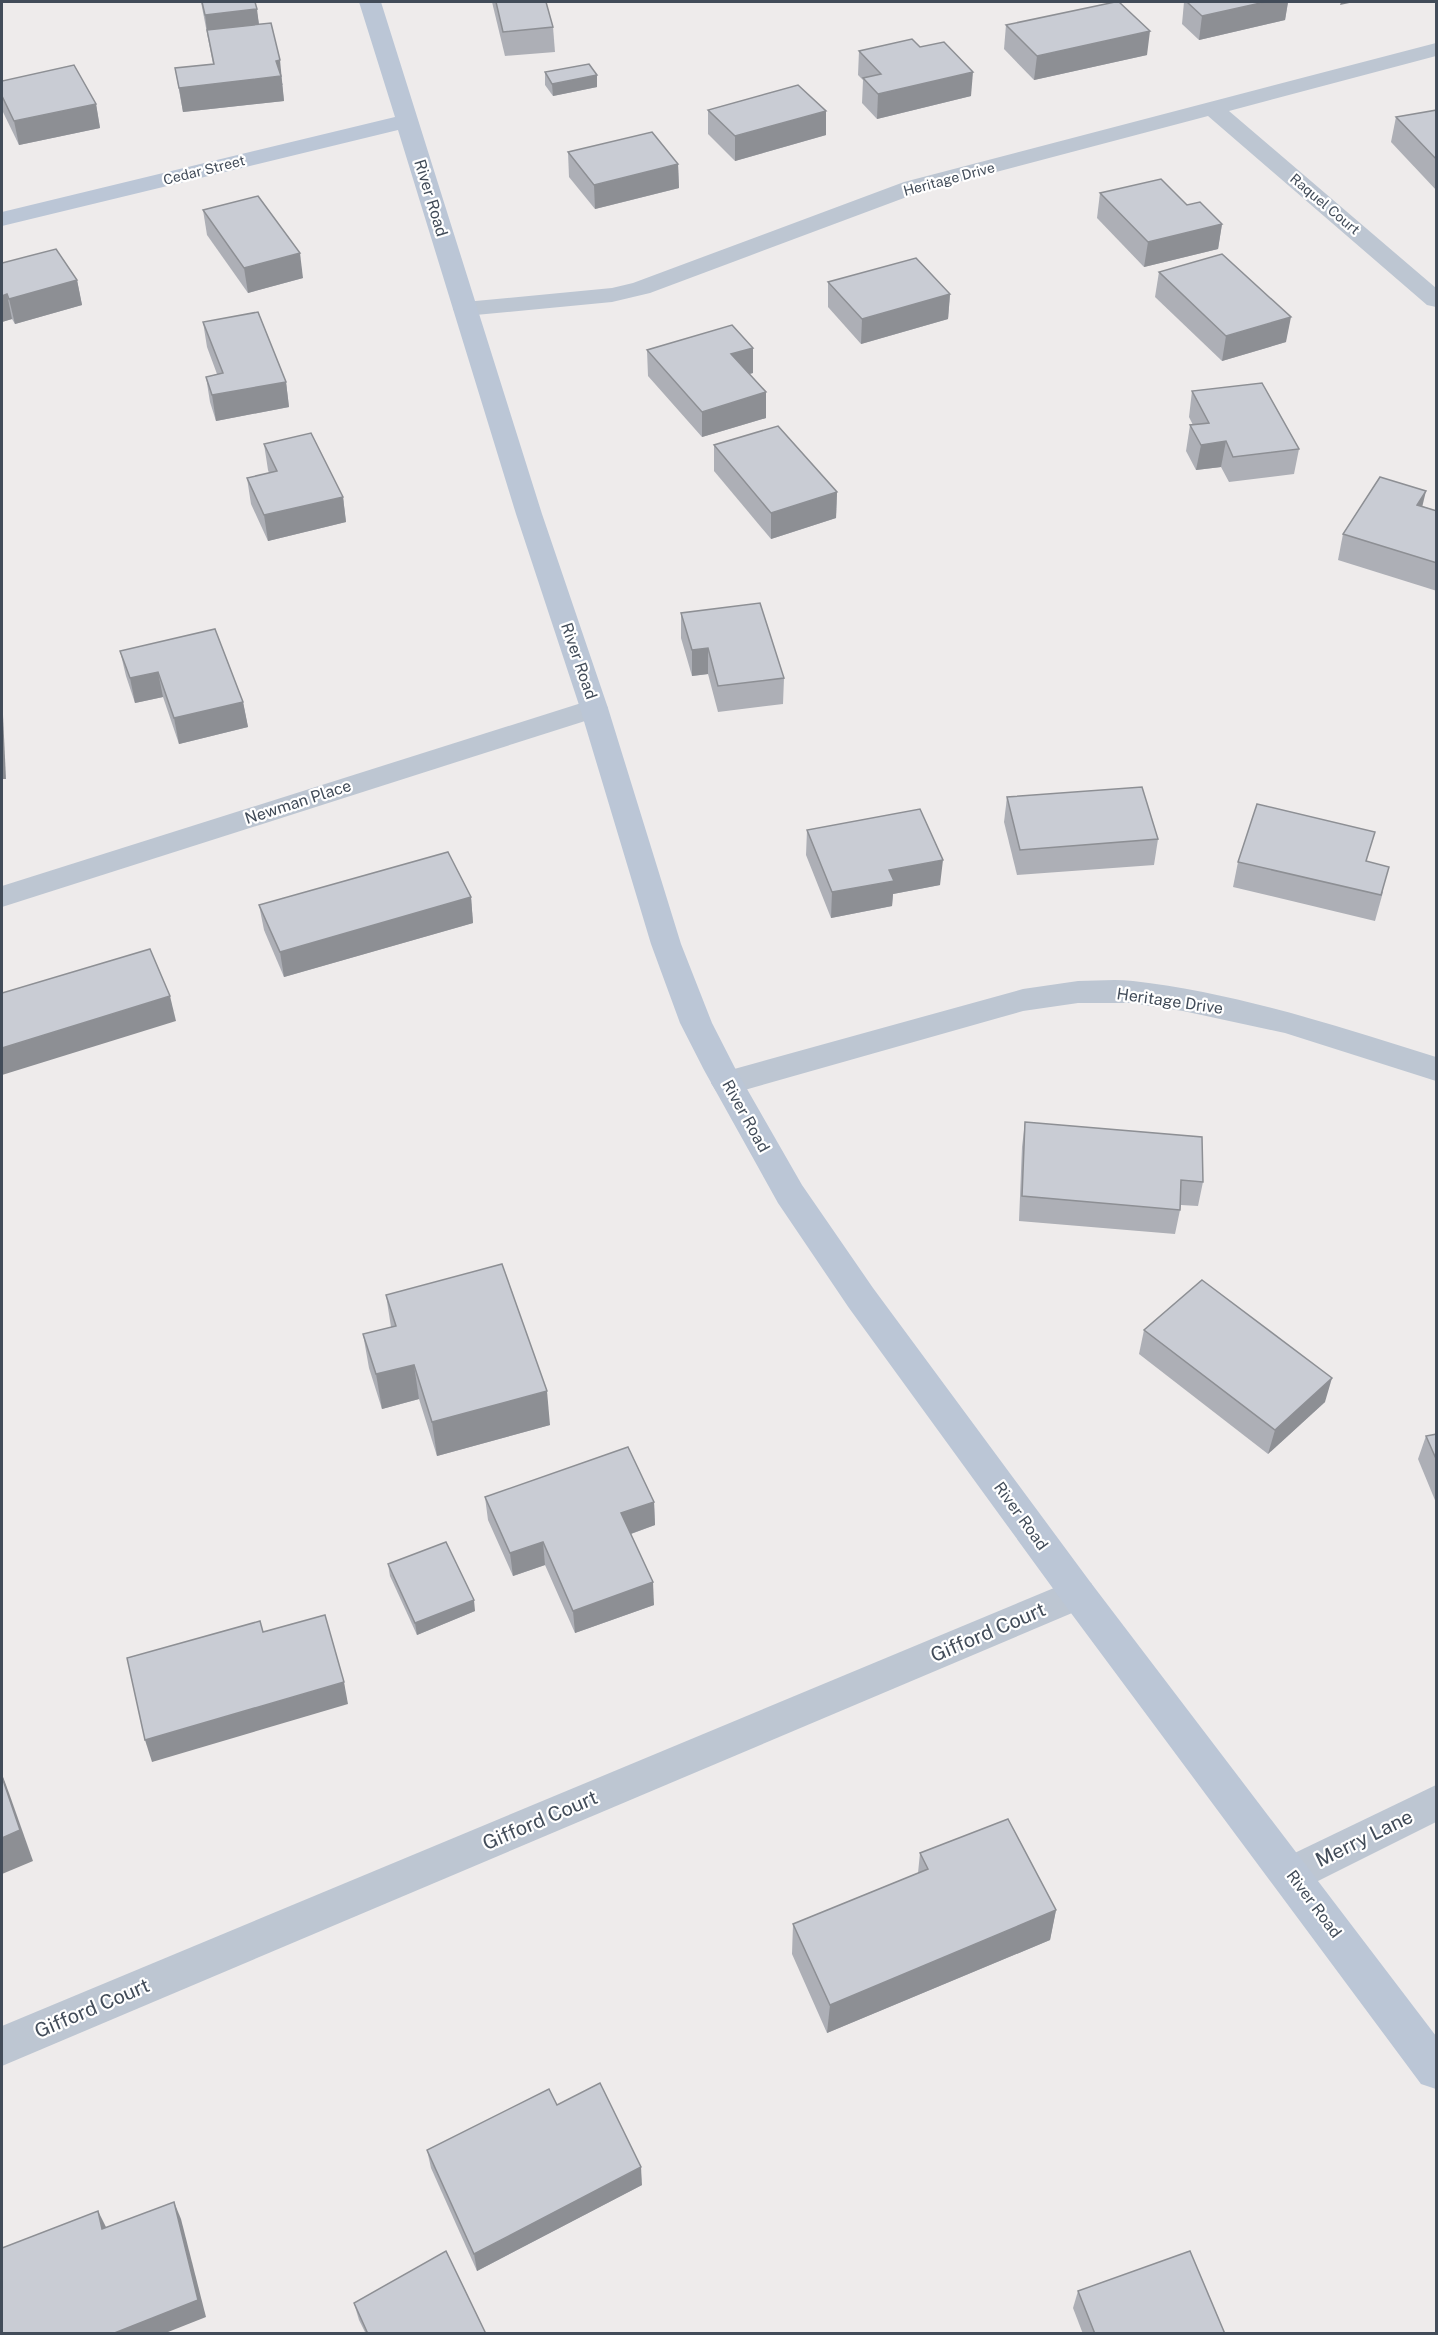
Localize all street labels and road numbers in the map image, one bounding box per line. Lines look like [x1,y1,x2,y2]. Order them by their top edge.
street label: Cedar Street [162,152,246,188]
street label: River Road [410,157,452,239]
street label: Heritage Drive [902,159,996,199]
street label: Raquel Court [1287,170,1363,238]
street label: River Road [557,620,601,702]
street label: Newman Place [242,776,354,828]
street label: Heritage Drive [1116,984,1224,1018]
street label: River Road [718,1077,774,1155]
street label: River Road [990,1478,1052,1554]
street label: Gifford Court [927,1597,1049,1667]
street label: Gifford Court [479,1785,601,1855]
street label: Merry Lane [1311,1804,1417,1872]
street label: River Road [1282,1866,1346,1942]
street label: Gifford Court [31,1973,153,2043]

